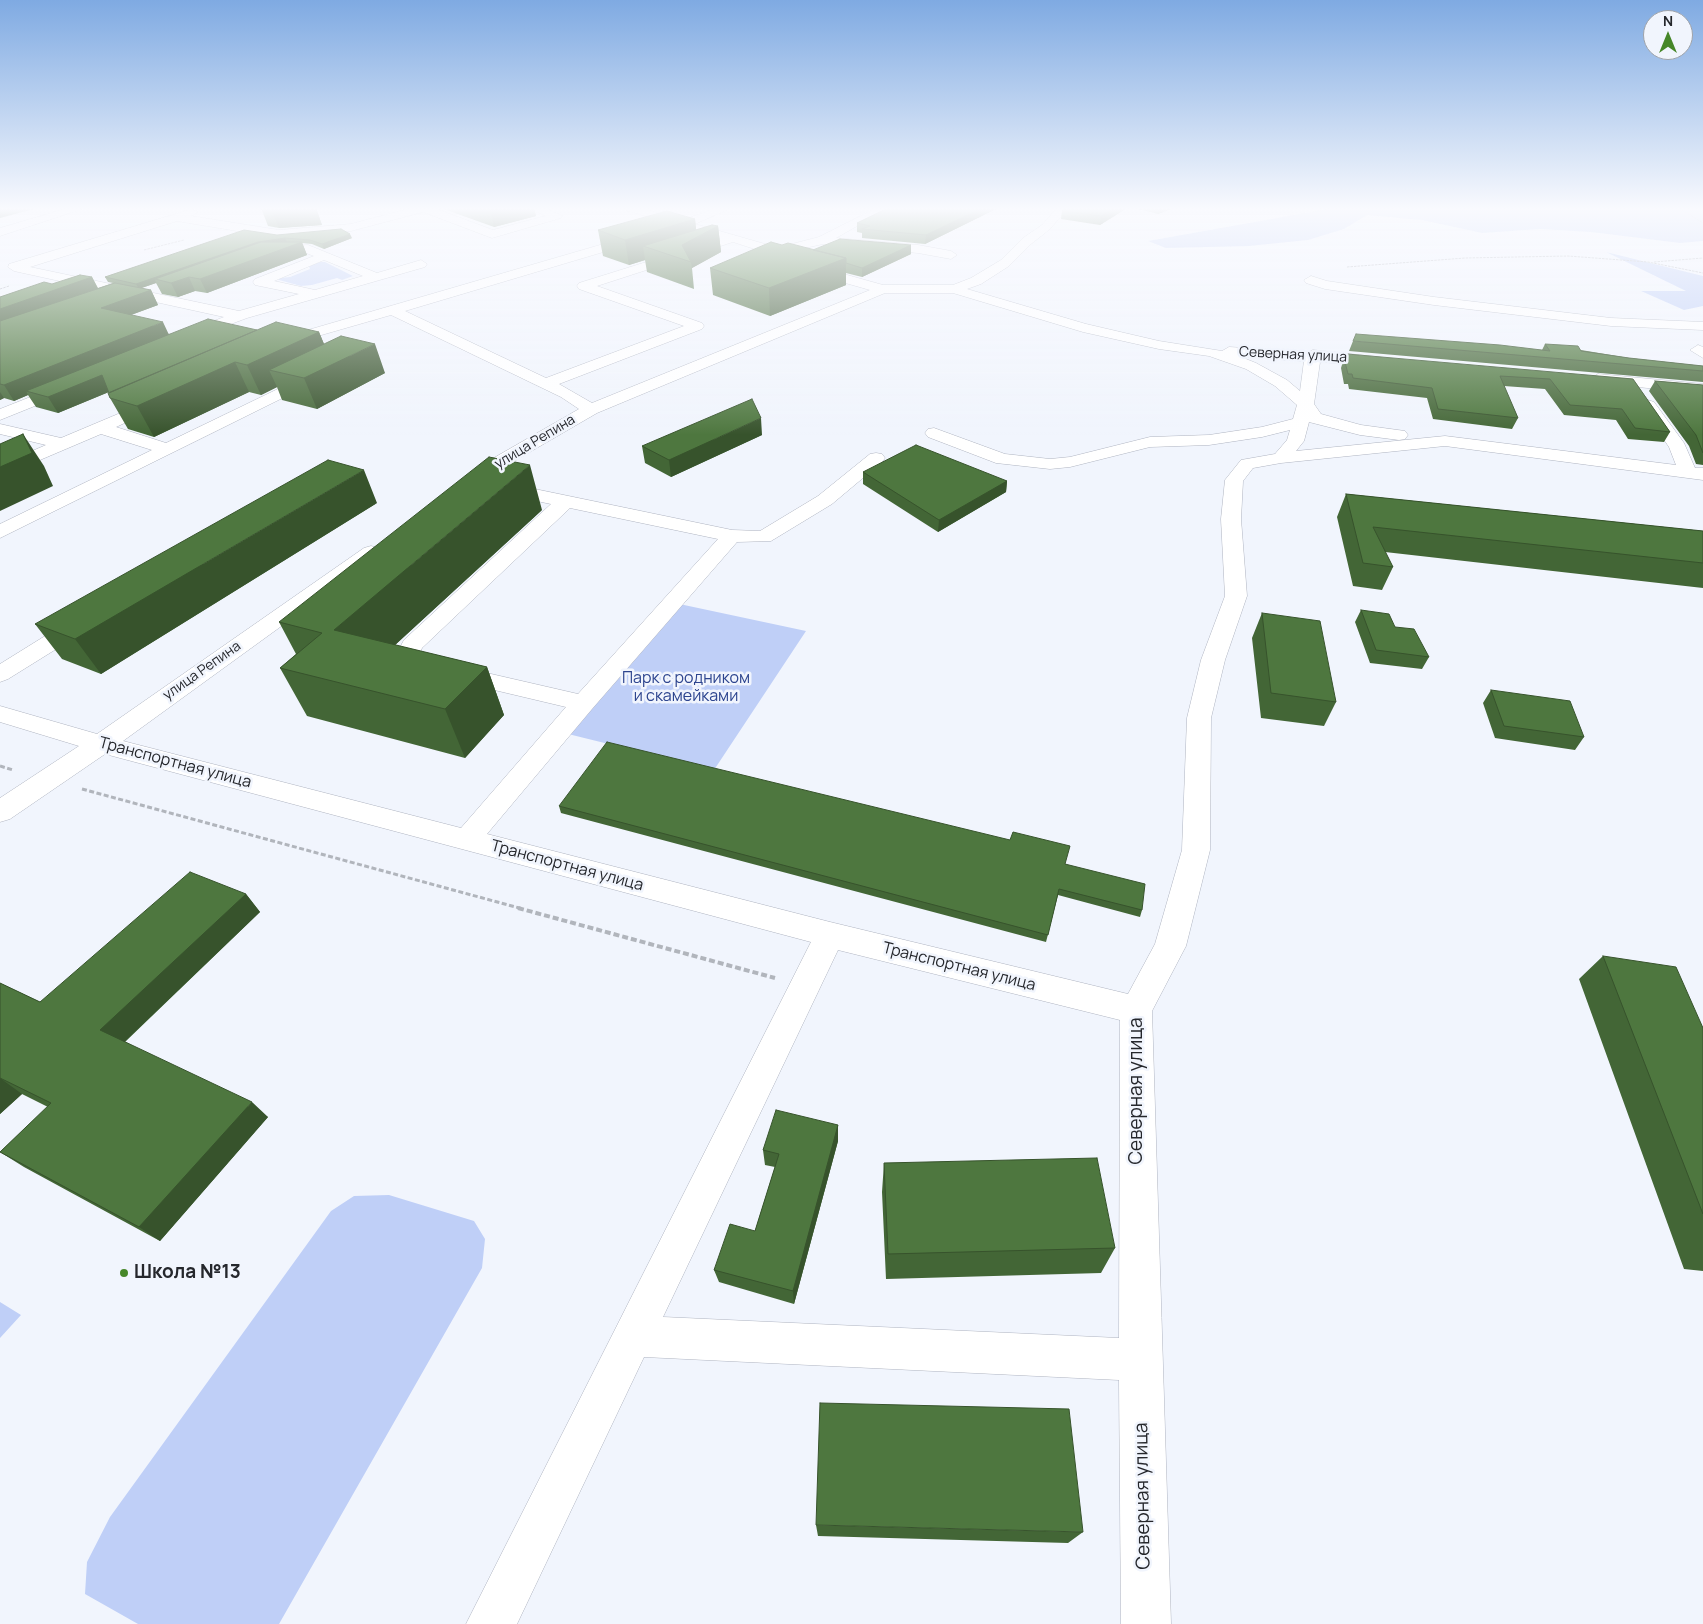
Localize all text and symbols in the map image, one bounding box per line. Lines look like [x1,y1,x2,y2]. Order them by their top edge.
north arrow [1643,10,1693,60]
text: N [1663,11,1673,30]
street label: Северная улица [1238,344,1348,366]
street label: улица Репина [492,411,578,473]
street label: улица Репина [160,638,244,704]
park label: Парк с родником и скамейками [622,669,750,707]
street label: Транспортная улица [97,733,253,793]
street label: Транспортная улица [489,836,645,896]
street label: Транспортная улица [880,939,1038,995]
street label: Северная улица [1126,1018,1148,1164]
place label: Школа №13 [134,1262,241,1284]
marker: Школа №13 [118,1267,130,1279]
street label: Северная улица [1130,1422,1156,1570]

